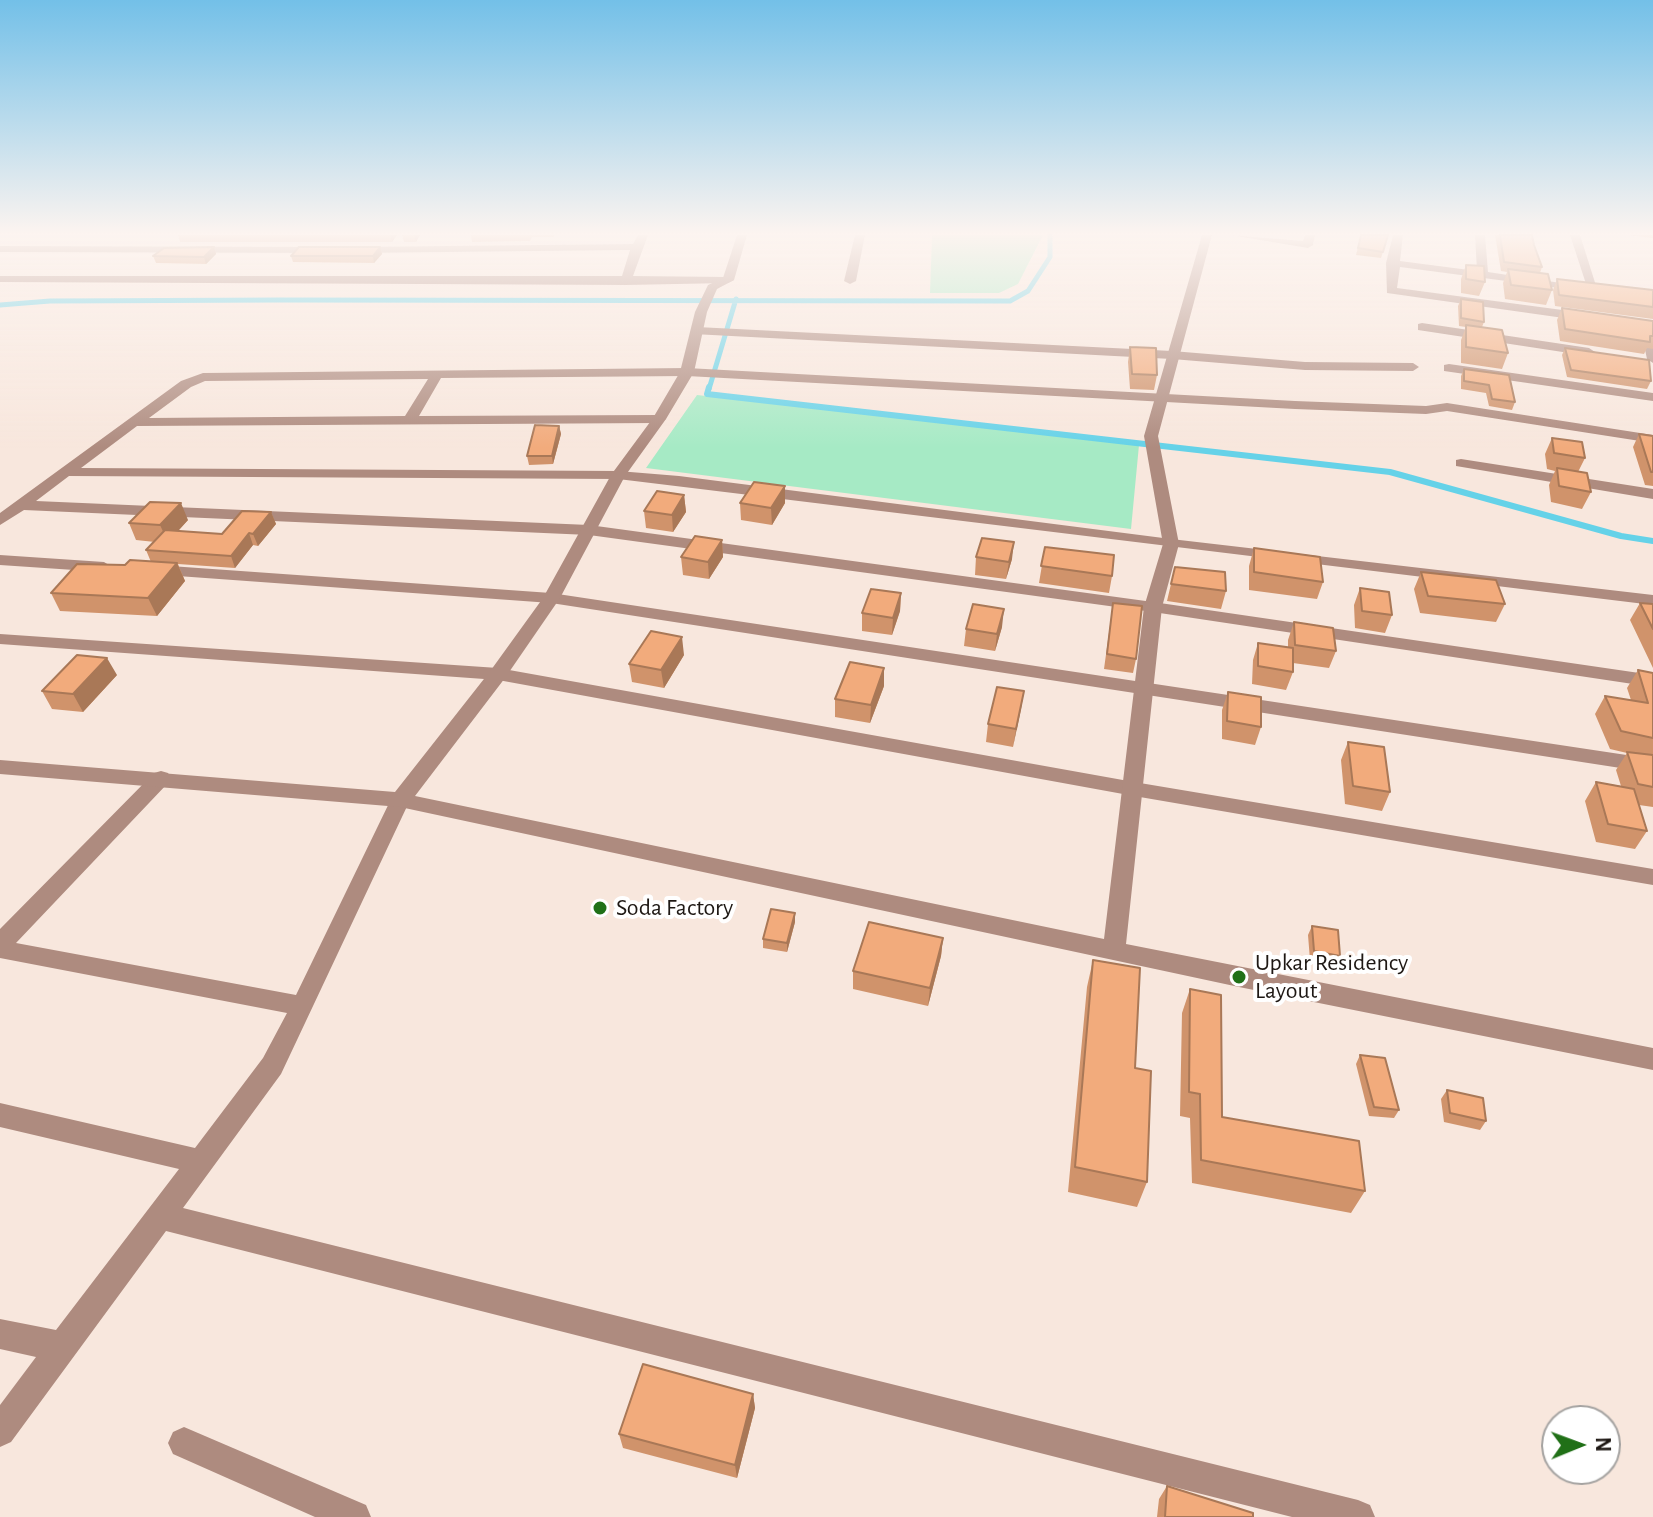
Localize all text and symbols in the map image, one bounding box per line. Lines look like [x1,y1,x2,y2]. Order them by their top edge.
place label: Soda Factory [616,894,733,922]
marker: Soda Factory [591,899,609,917]
place label: Upkar Residency Layout [1255,949,1408,1005]
marker: Upkar Residency Layout [1230,968,1248,986]
north arrow [1541,1405,1621,1485]
text: N [1592,1437,1614,1452]

